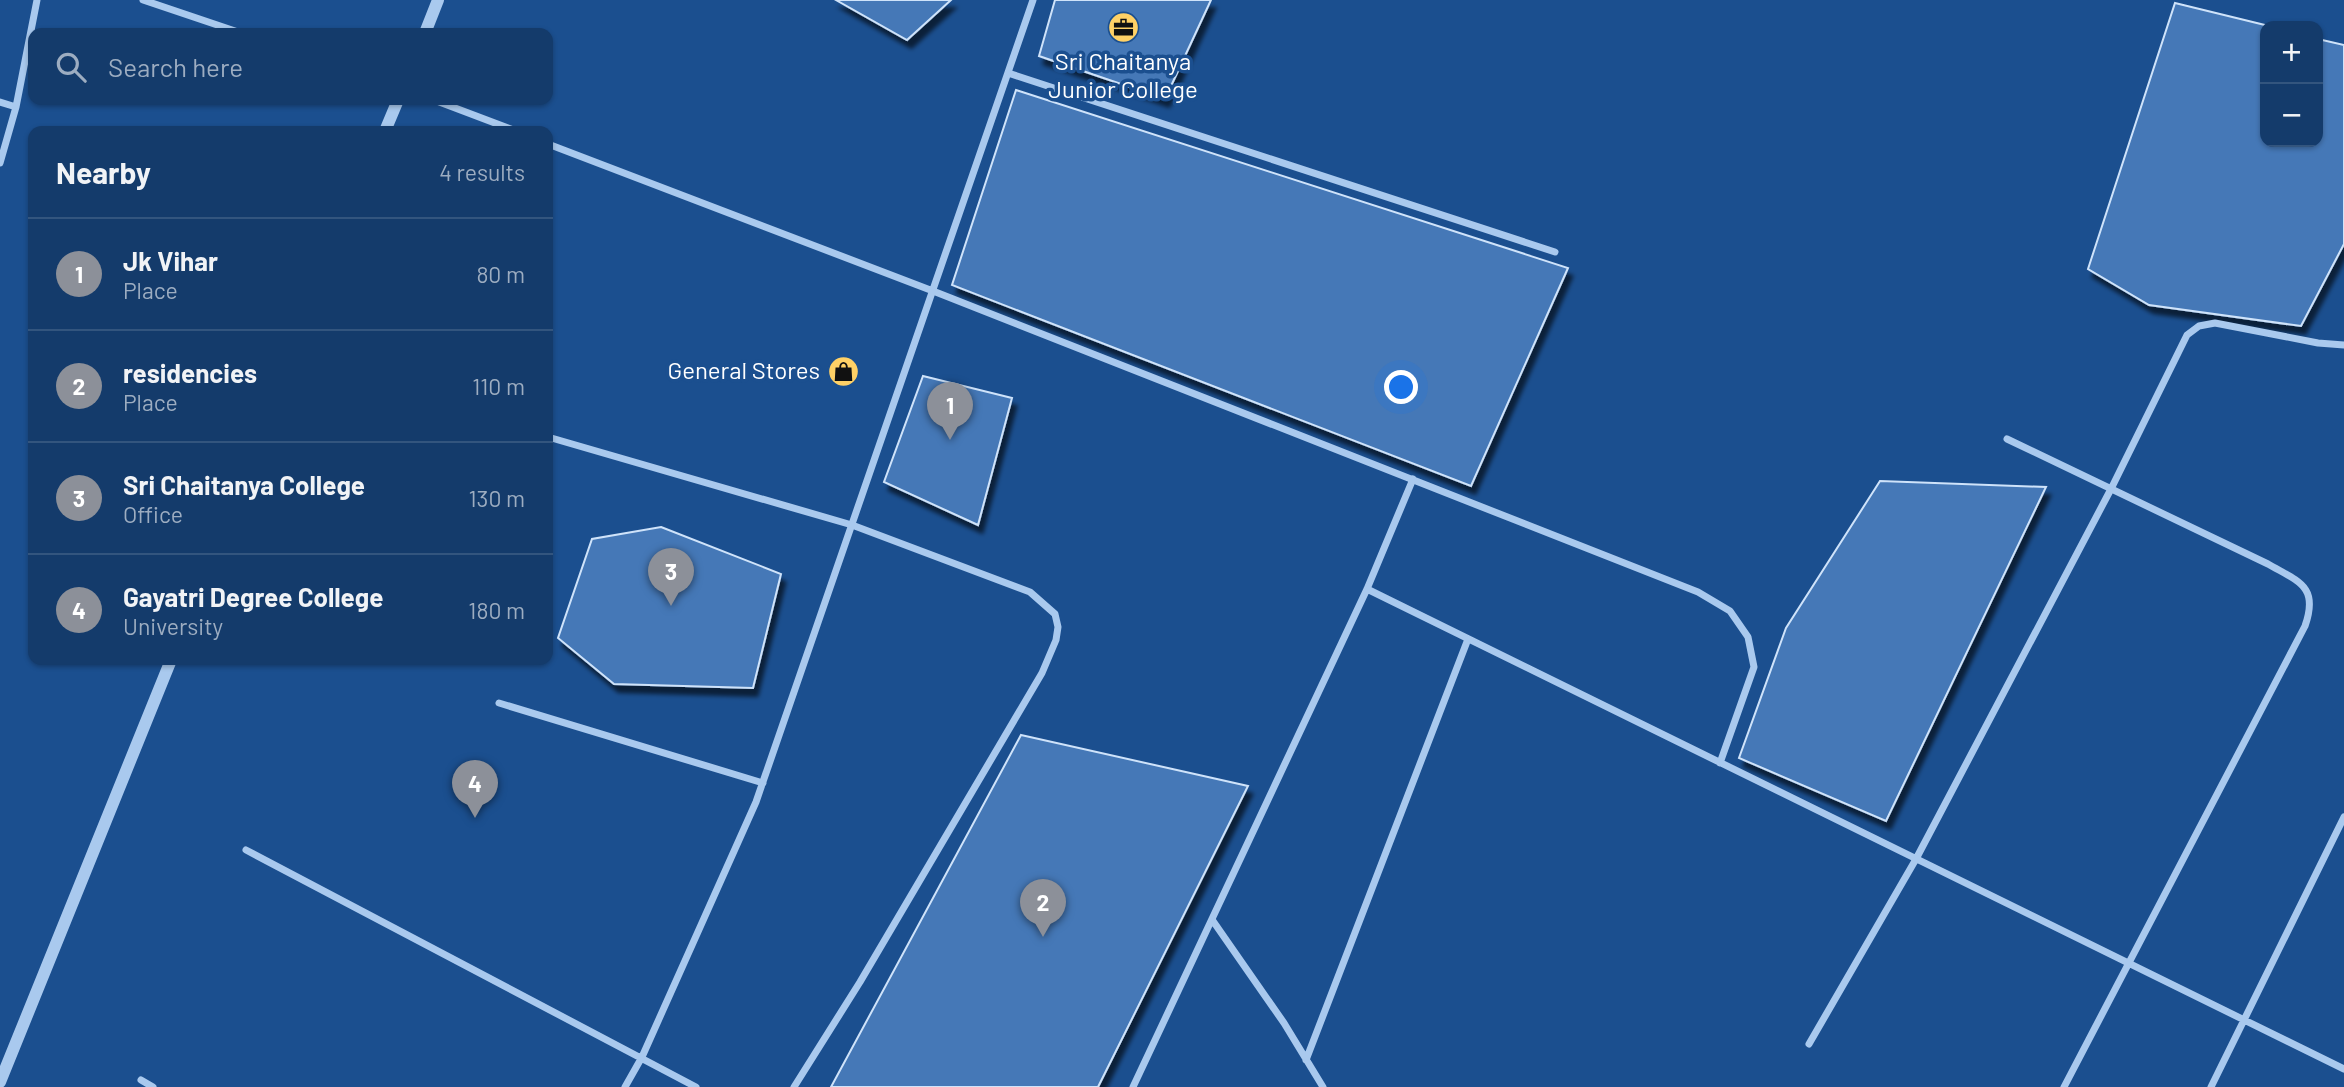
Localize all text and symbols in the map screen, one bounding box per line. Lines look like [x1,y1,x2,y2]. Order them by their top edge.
office icon: Sri Chaitanya Junior College [1106,11,1140,45]
map controls [2260,21,2323,147]
button: + [2260,21,2323,84]
search box [28,28,553,105]
place label: Sri Chaitanya Junior College [1048,46,1198,103]
icon: search [52,48,90,86]
text: Search here [108,51,243,82]
button: − [2260,84,2323,147]
text: Nearby [56,154,151,190]
text: 4 results [439,158,525,186]
text: Jk Vihar [123,245,218,276]
text: 1 [75,260,83,288]
text: 80 m [476,260,525,288]
text: Place [123,276,178,304]
shop icon: General Stores [826,354,860,388]
place label: General Stores [667,355,820,384]
text: residencies [123,357,257,388]
your location [1384,370,1418,404]
text: 2 [73,372,85,400]
text: 110 m [472,372,525,400]
pin: 1 [927,382,973,440]
text: Place [123,388,178,416]
text: Sri Chaitanya College [123,469,365,500]
text: 3 [73,484,85,512]
text: 130 m [468,484,525,512]
text: Office [123,500,183,528]
pin: 3 [648,548,694,606]
text: Gayatri Degree College [123,581,383,612]
text: 4 [72,596,86,624]
text: 180 m [468,596,525,624]
text: University [123,612,223,640]
pin: 4 [452,760,498,818]
pin: 2 [1020,879,1066,937]

